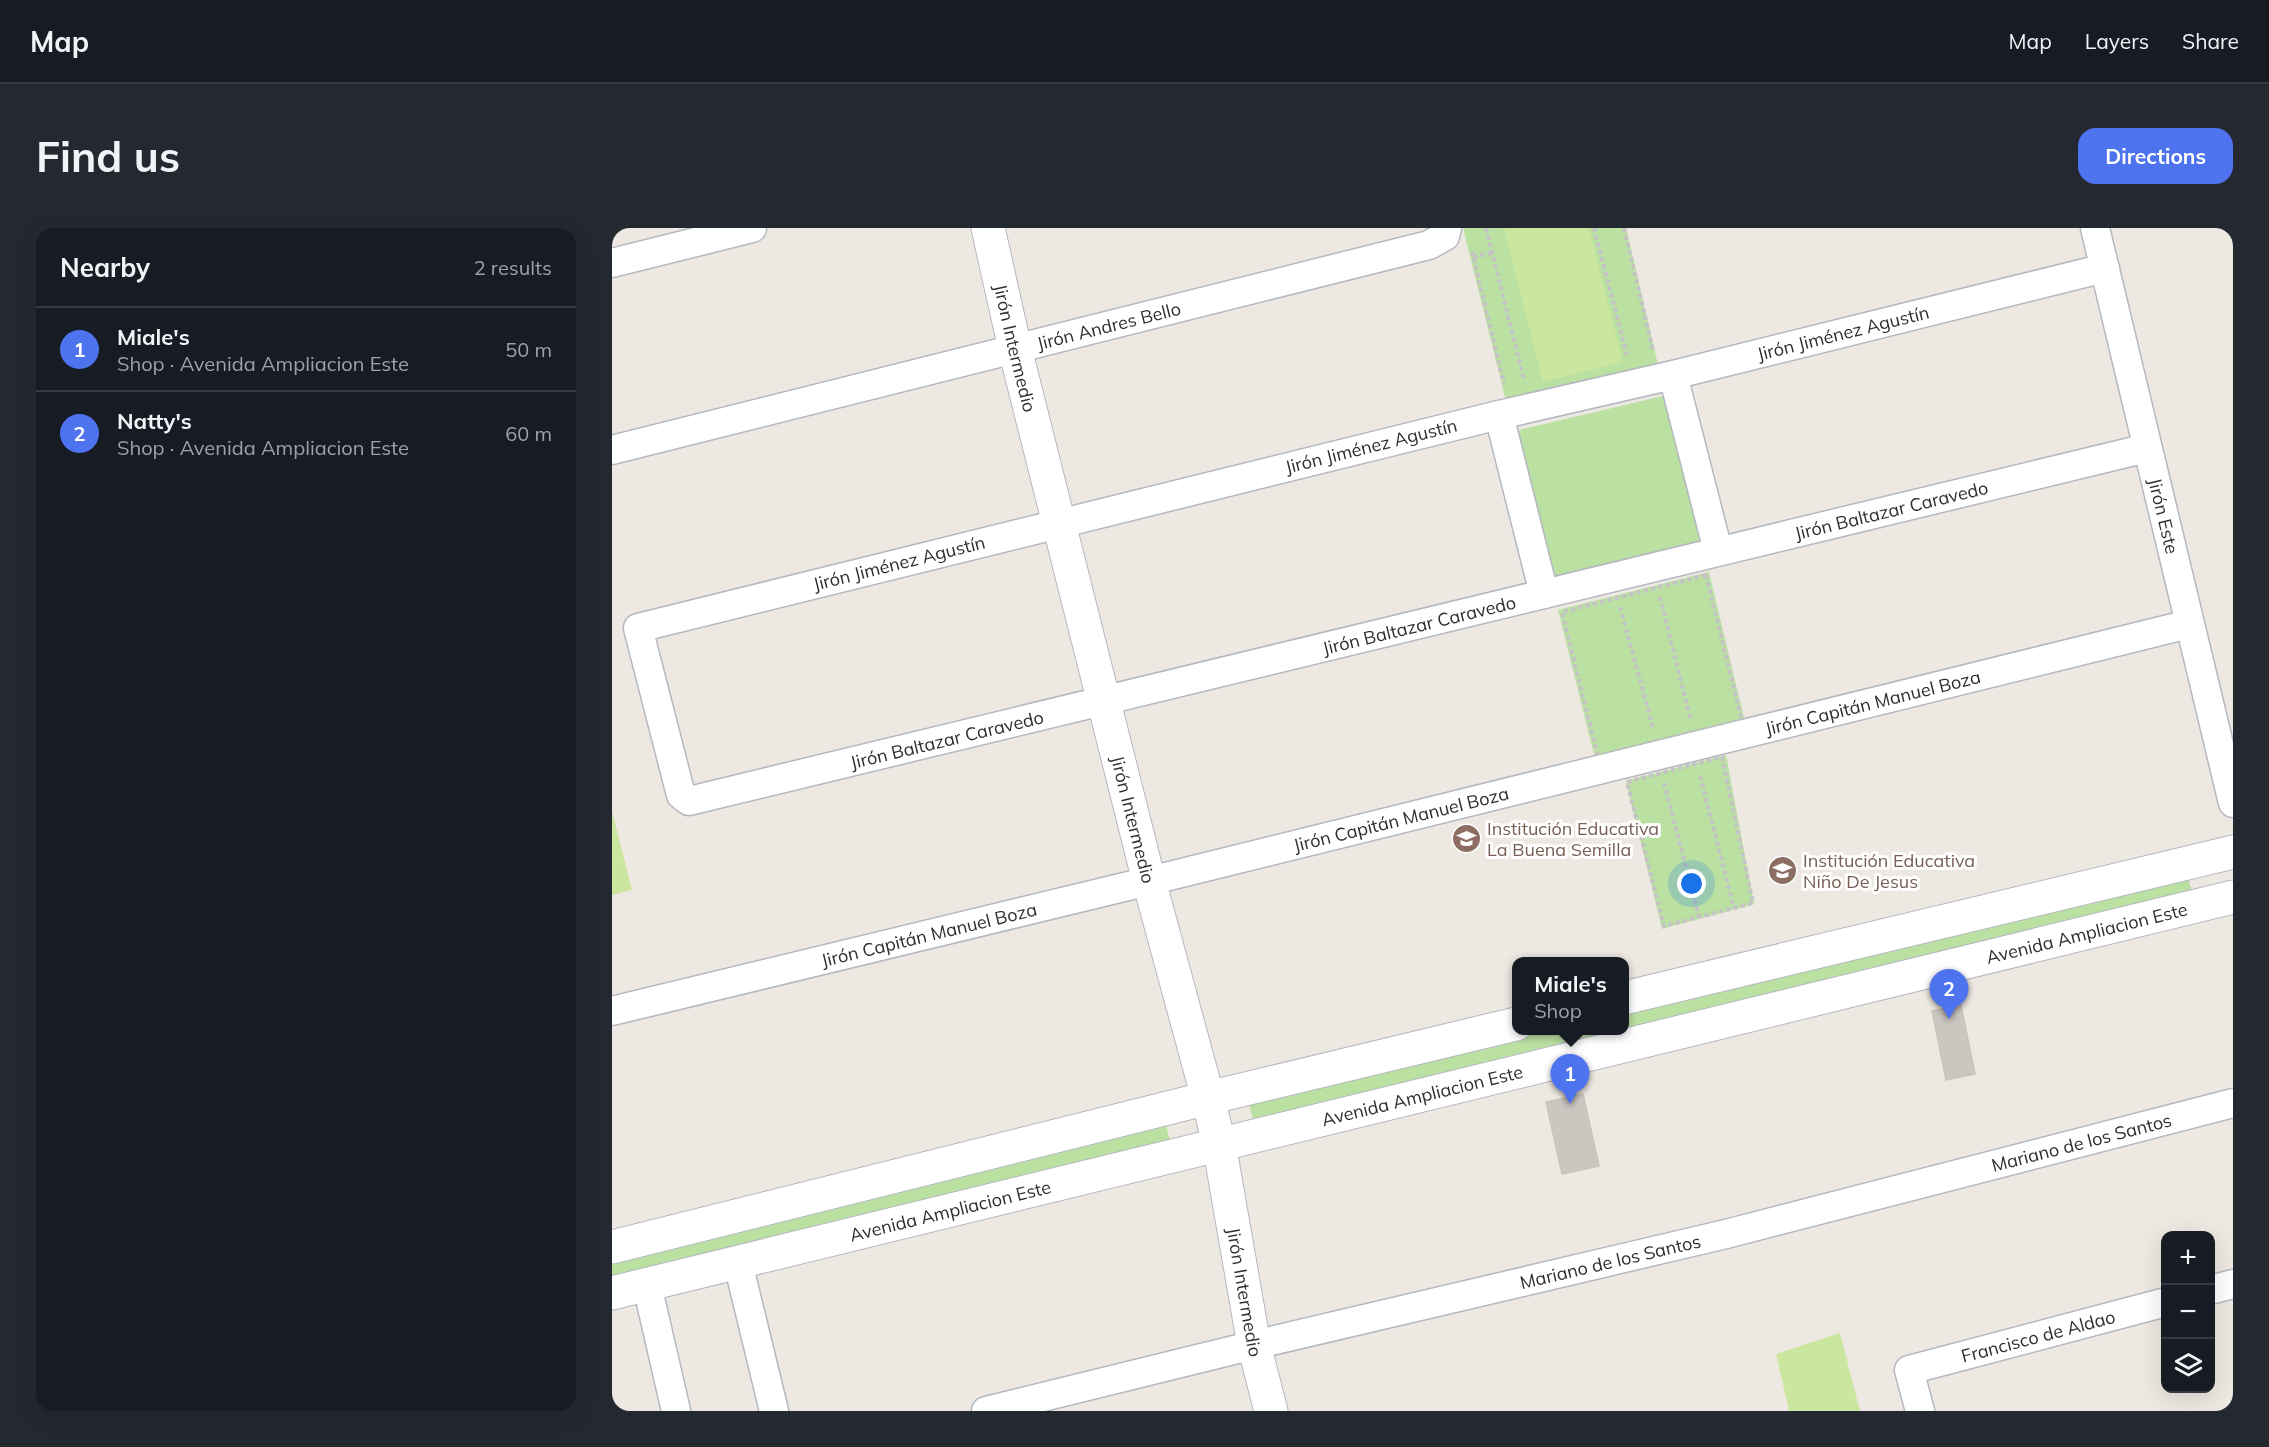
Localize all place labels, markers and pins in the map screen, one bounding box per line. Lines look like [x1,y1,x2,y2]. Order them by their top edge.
place label: Institución Educativa La Buena Semilla [1487,817,1659,861]
school or university icon: Institución Educativa La Buena Semilla [1450,822,1482,854]
place label: Institución Educativa Niño De Jesus [1803,849,1975,893]
school or university icon: Institución Educativa Niño De Jesus [1766,854,1798,886]
pin: 2 [1930,970,1968,1019]
pin: 1 [1550,1054,1590,1104]

